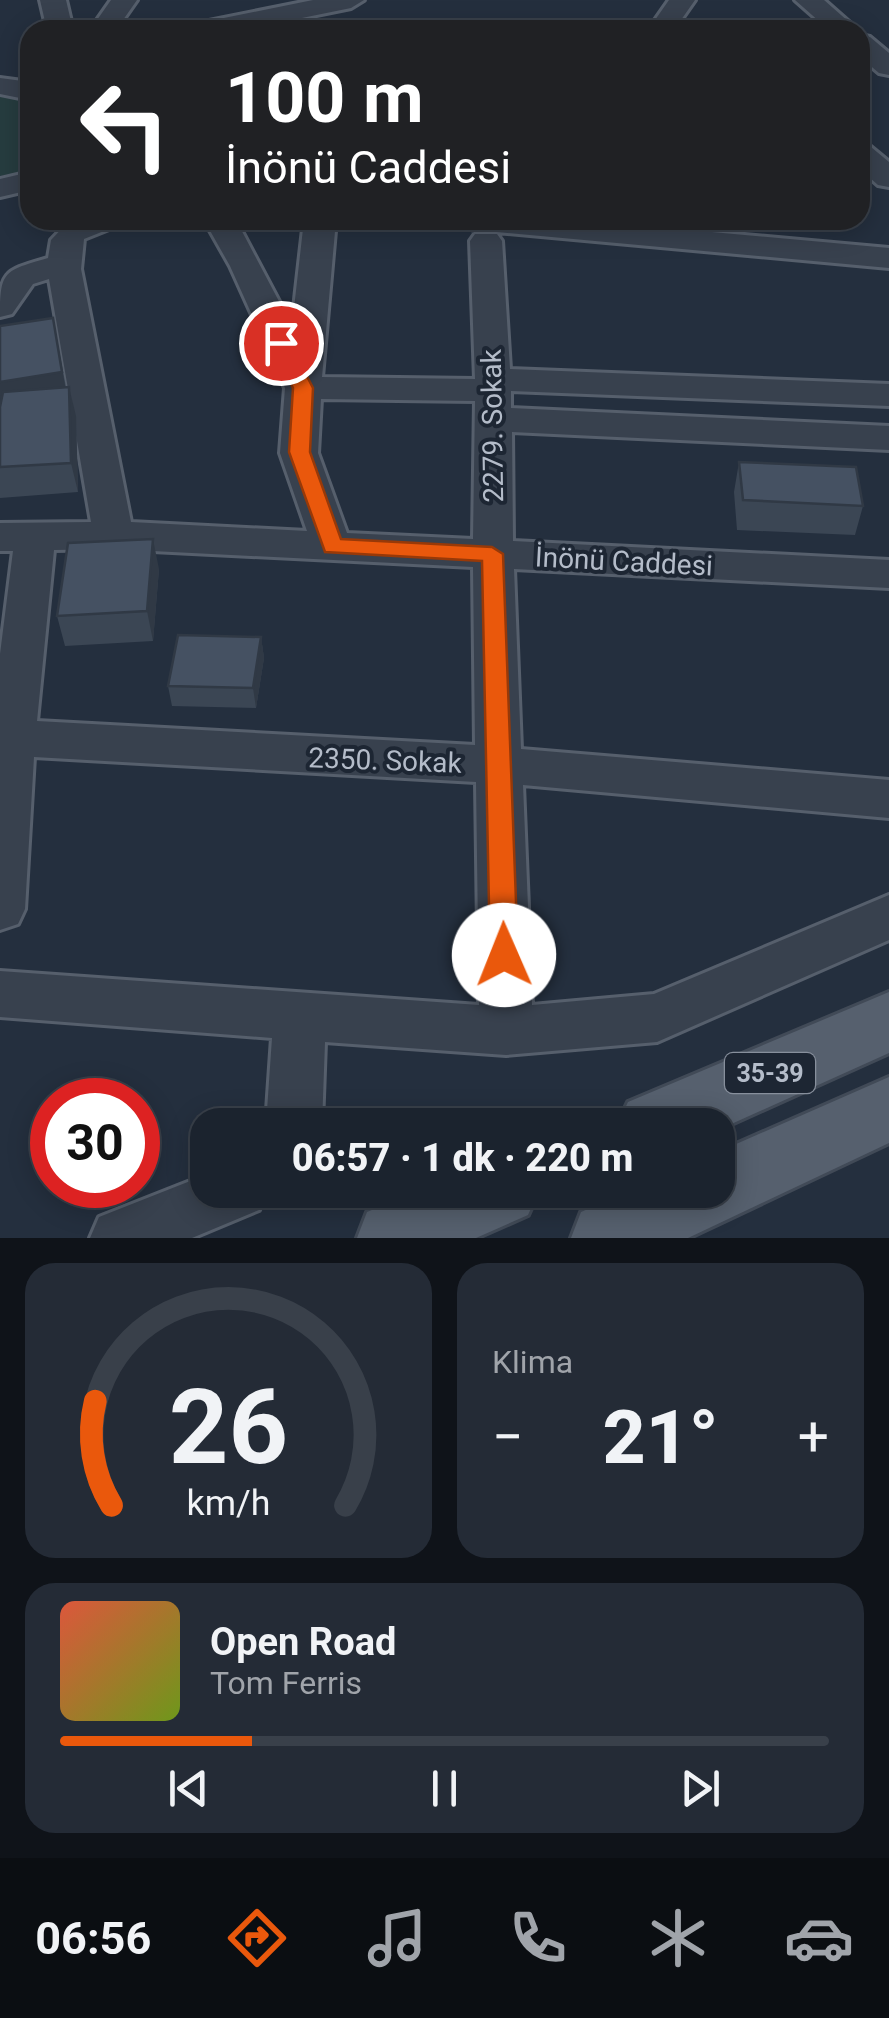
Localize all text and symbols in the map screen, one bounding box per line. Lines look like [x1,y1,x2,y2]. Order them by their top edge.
text: 100 m [225,57,424,139]
icon: left [60,60,190,190]
text: İnönü Caddesi [225,141,511,194]
pin [239,301,324,386]
icon: arrive [254,316,309,371]
street label: 2279. Sokak [475,348,510,503]
street label: İnönü Caddesi [534,540,714,583]
street label: 2350. Sokak [308,741,463,780]
position arrow [452,903,556,1007]
road number: 35-39 [725,1053,815,1093]
speed limit sign: 30 [30,1078,160,1208]
text: 06:57 · 1 dk · 220 m [292,1136,633,1180]
text: Klima [492,1343,573,1381]
text: 26 [169,1367,288,1488]
text: 21° [603,1393,719,1481]
text: − [492,1405,523,1469]
text: + [798,1405,829,1469]
text: km/h [187,1482,270,1524]
text: Open Road [210,1620,396,1664]
text: Tom Ferris [210,1664,362,1702]
icon: previous [161,1761,216,1816]
icon: pause [417,1761,472,1816]
icon: next [673,1761,728,1816]
icon: directions [222,1903,292,1973]
icon: music [362,1903,432,1973]
icon: phone [503,1903,573,1973]
icon: climate [643,1903,713,1973]
icon: car [784,1903,854,1973]
text: 06:56 [35,1912,151,1965]

